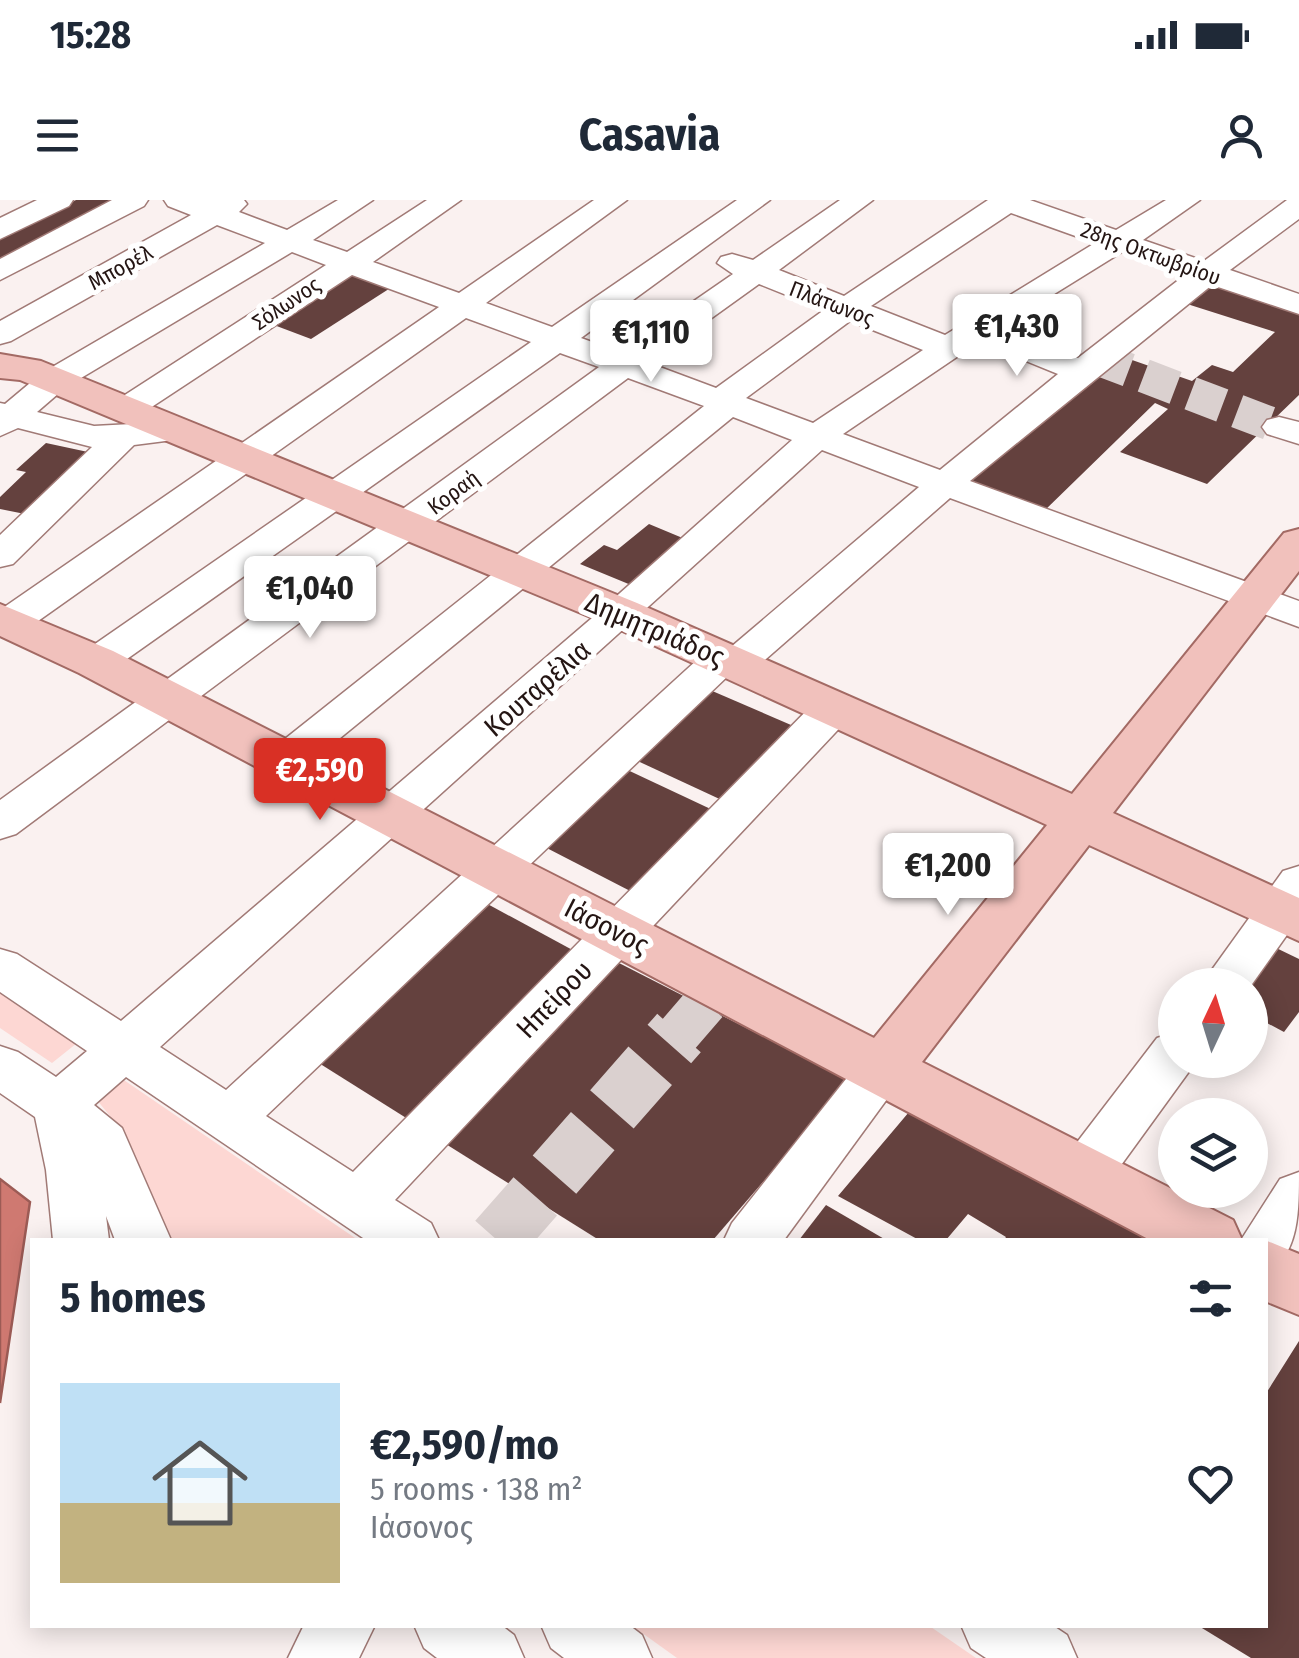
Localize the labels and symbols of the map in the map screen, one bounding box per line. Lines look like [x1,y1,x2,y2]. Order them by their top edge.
street label: 28ης Οκτωβρίου [1077,216,1224,291]
street label: Μπορέλ [83,238,158,296]
street label: Σόλωνος [247,271,325,336]
street label: Πλάτωνος [786,275,878,332]
pin: €1,430 [936,294,1098,379]
pin: €1,110 [570,300,732,385]
street label: Κοραή [422,464,485,521]
pin: €1,040 [229,556,391,641]
street label: Δημητριάδος [580,585,729,674]
street label: Κουταρέλια [478,633,597,743]
pin: €2,590 [239,738,401,823]
pin: €1,200 [867,833,1029,918]
street label: Ιάσονος [559,891,655,962]
street label: Ηπείρου [510,954,599,1045]
north arrow [1158,968,1268,1078]

